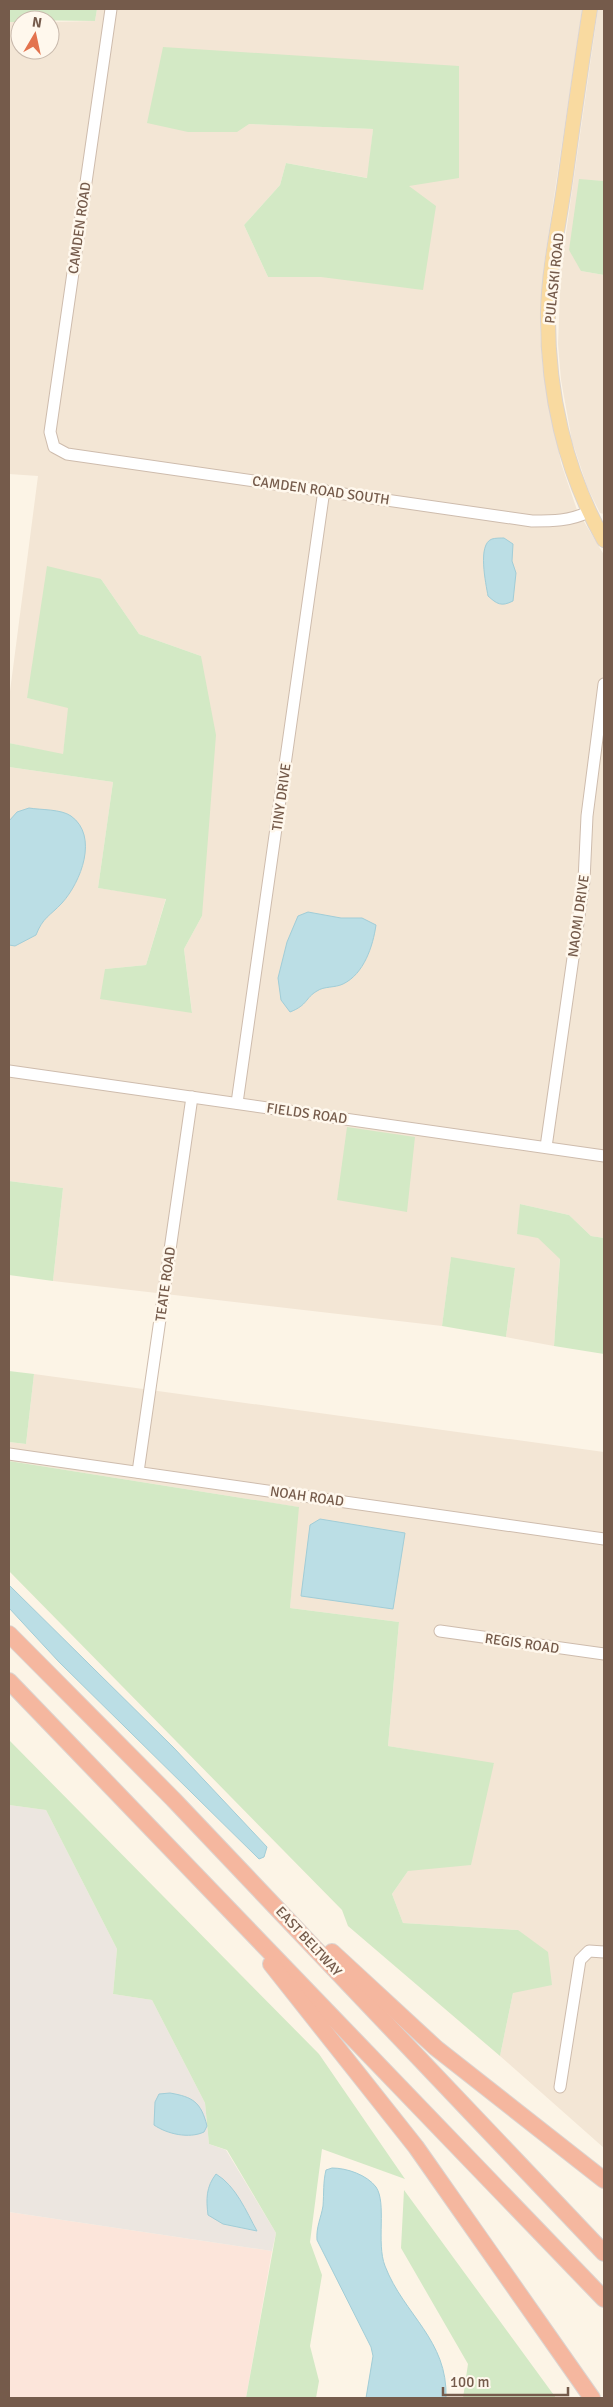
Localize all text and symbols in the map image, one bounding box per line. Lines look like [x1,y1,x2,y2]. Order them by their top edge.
north arrow [10,10,60,60]
text: N [31,13,43,32]
street label: CAMDEN ROAD [65,181,94,275]
street label: PULASKI ROAD [541,232,568,324]
street label: CAMDEN ROAD SOUTH [251,472,391,509]
street label: TINY DRIVE [268,762,295,832]
street label: NAOMI DRIVE [564,874,593,958]
street label: FIELDS ROAD [265,1099,348,1128]
street label: TEATE ROAD [152,1246,179,1323]
street label: NOAH ROAD [269,1483,345,1510]
street label: REGIS ROAD [484,1630,560,1657]
street label: EAST BELTWAY [272,1903,345,1980]
scale bar [443,2364,568,2396]
text: 100 m [450,2373,490,2391]

